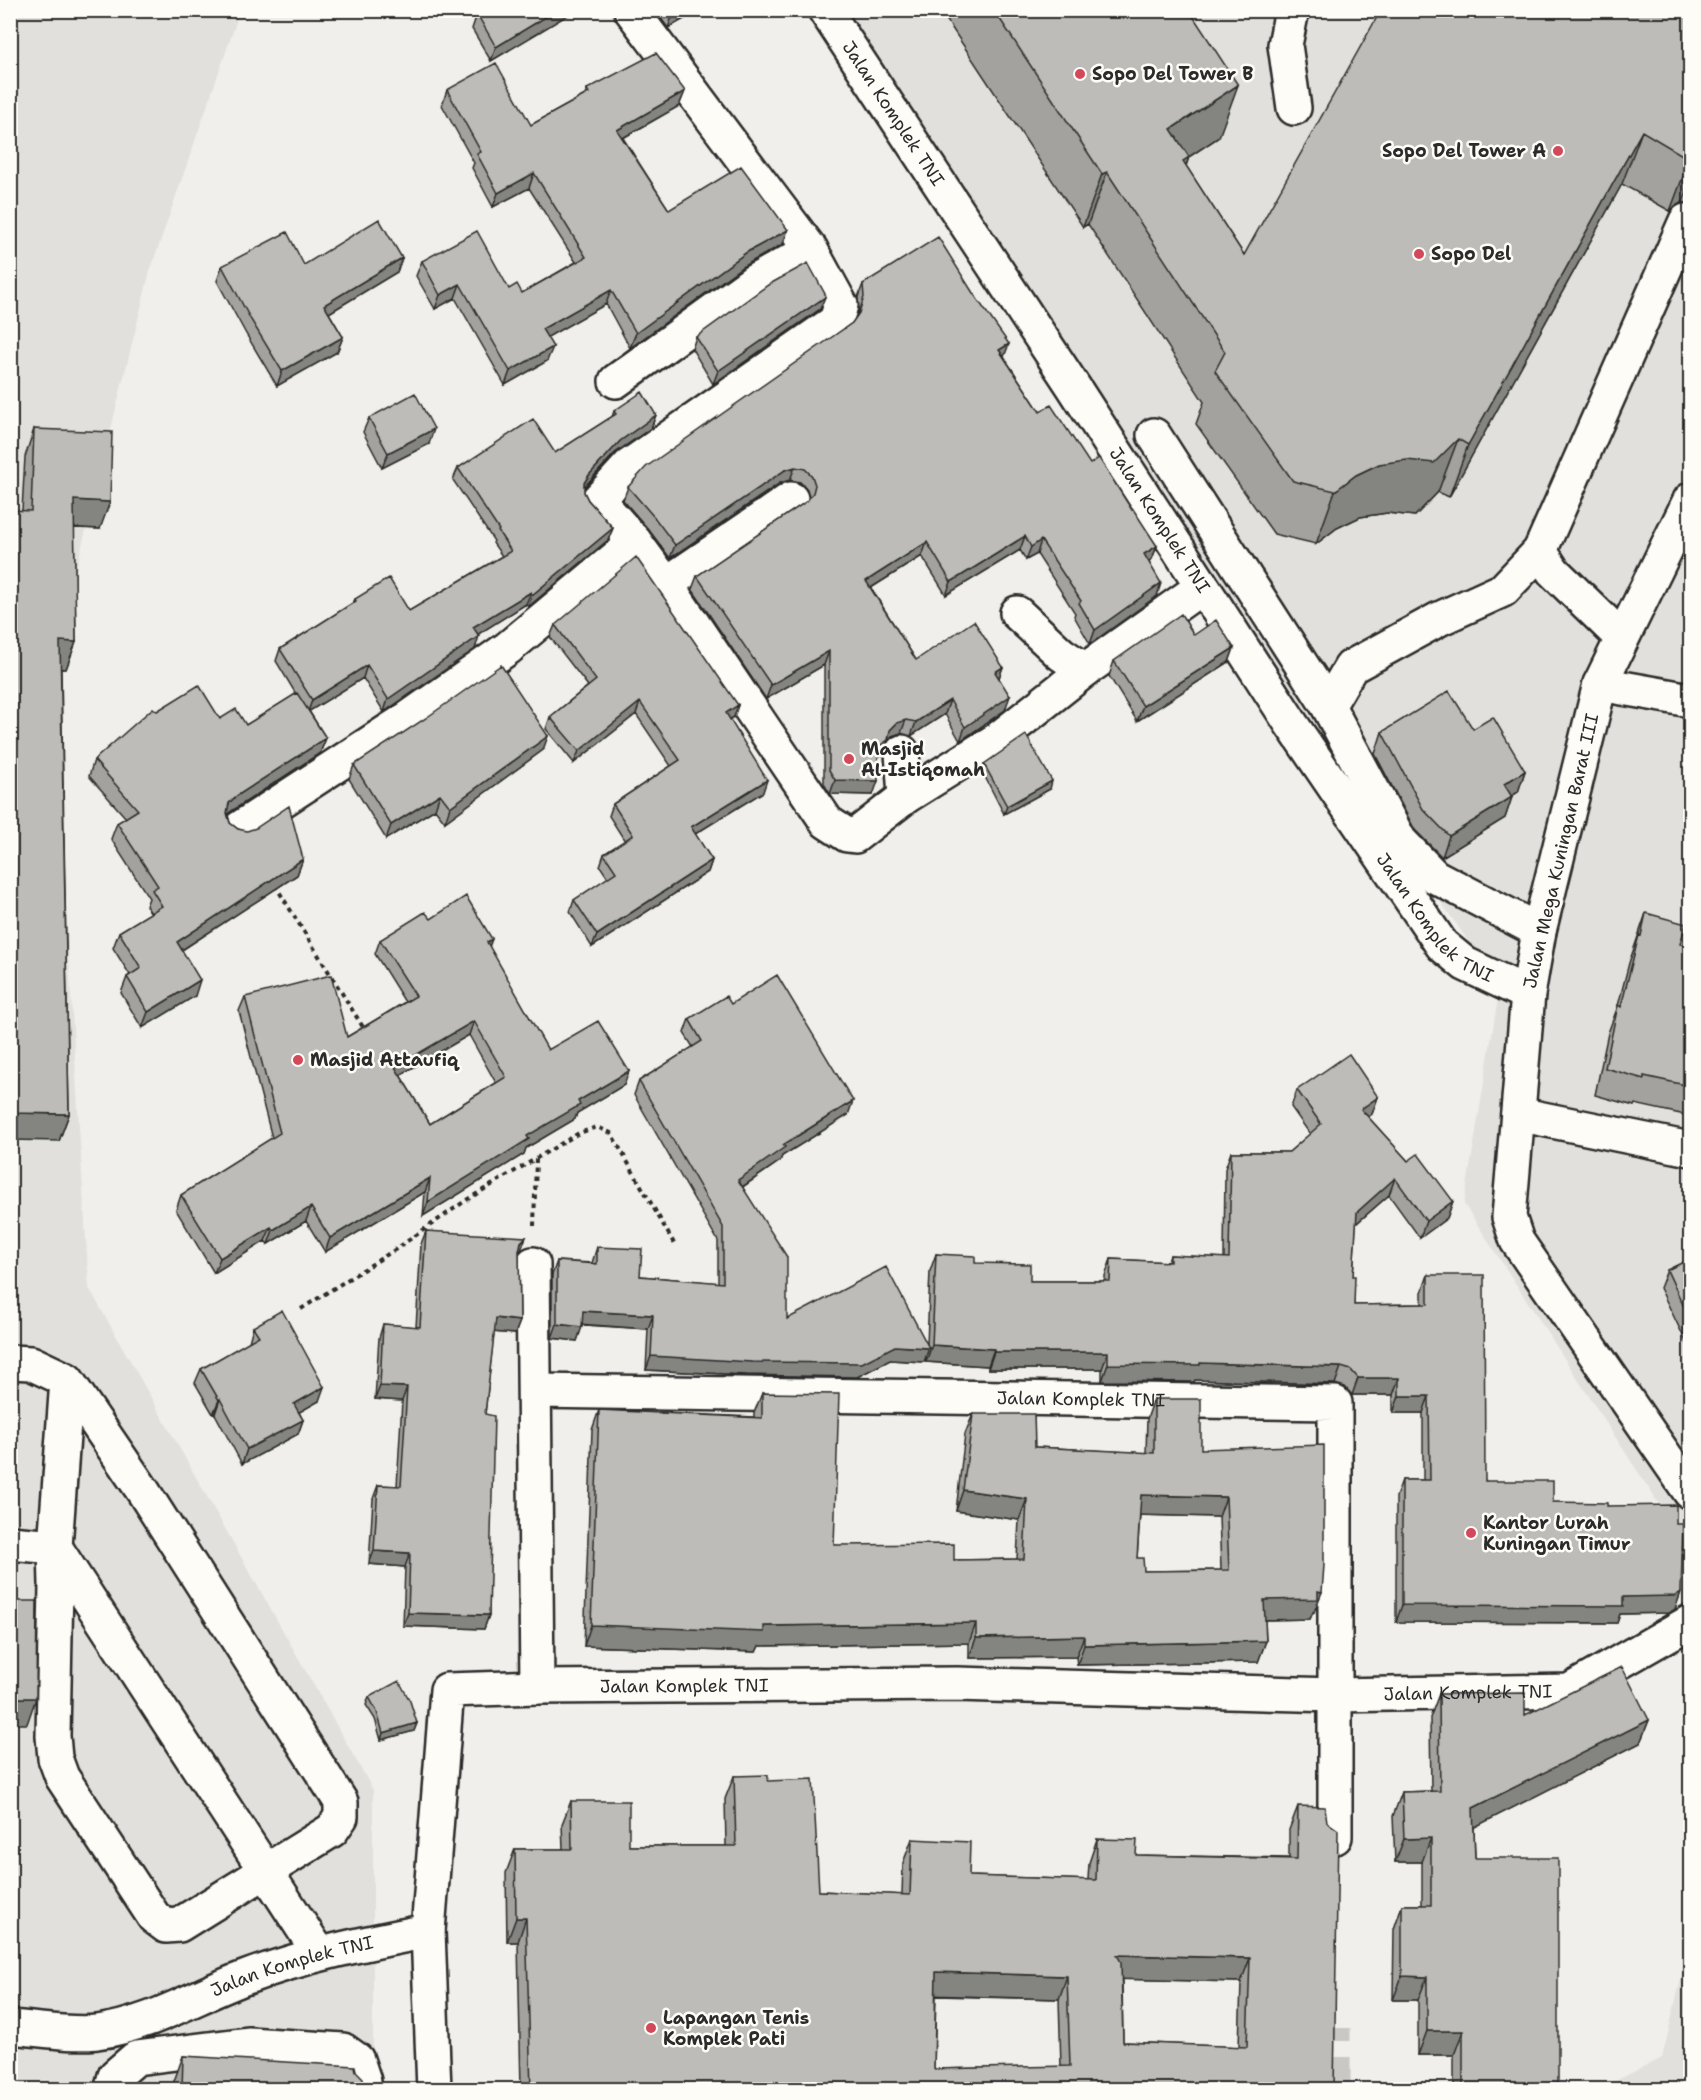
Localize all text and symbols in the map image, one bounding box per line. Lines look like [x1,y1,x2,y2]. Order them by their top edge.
street label: Jalan Komplek TNI [837,36,950,191]
place label: Sopo Del Tower B [1092,62,1253,86]
marker: Sopo Del Tower B [1073,67,1087,81]
place label: Sopo Del Tower A [1382,139,1546,163]
marker: Sopo Del Tower A [1551,144,1565,158]
place label: Sopo Del [1431,242,1511,266]
marker: Sopo Del [1412,247,1426,261]
street label: Jalan Komplek TNI [1104,443,1216,598]
street label: Jalan Mega Kuningan Barat III [1518,711,1604,991]
place label: Masjid Al-Istiqomah [861,737,985,782]
marker: Masjid Al-Istiqomah [842,752,856,766]
street label: Jalan Komplek TNI [1371,848,1498,988]
place label: Masjid Attaufiq [310,1048,460,1072]
marker: Masjid Attaufiq [291,1053,305,1067]
street label: Jalan Komplek TNI [996,1386,1166,1412]
place label: Kantor Lurah Kuningan Timur [1483,1511,1631,1556]
marker: Kantor Lurah Kuningan Timur [1464,1526,1478,1540]
street label: Jalan Komplek TNI [600,1673,769,1699]
street label: Jalan Komplek TNI [1383,1679,1553,1706]
street label: Jalan Komplek TNI [207,1930,376,2002]
place label: Lapangan Tenis Komplek Pati [663,2006,809,2051]
marker: Lapangan Tenis Komplek Pati [644,2021,658,2035]

